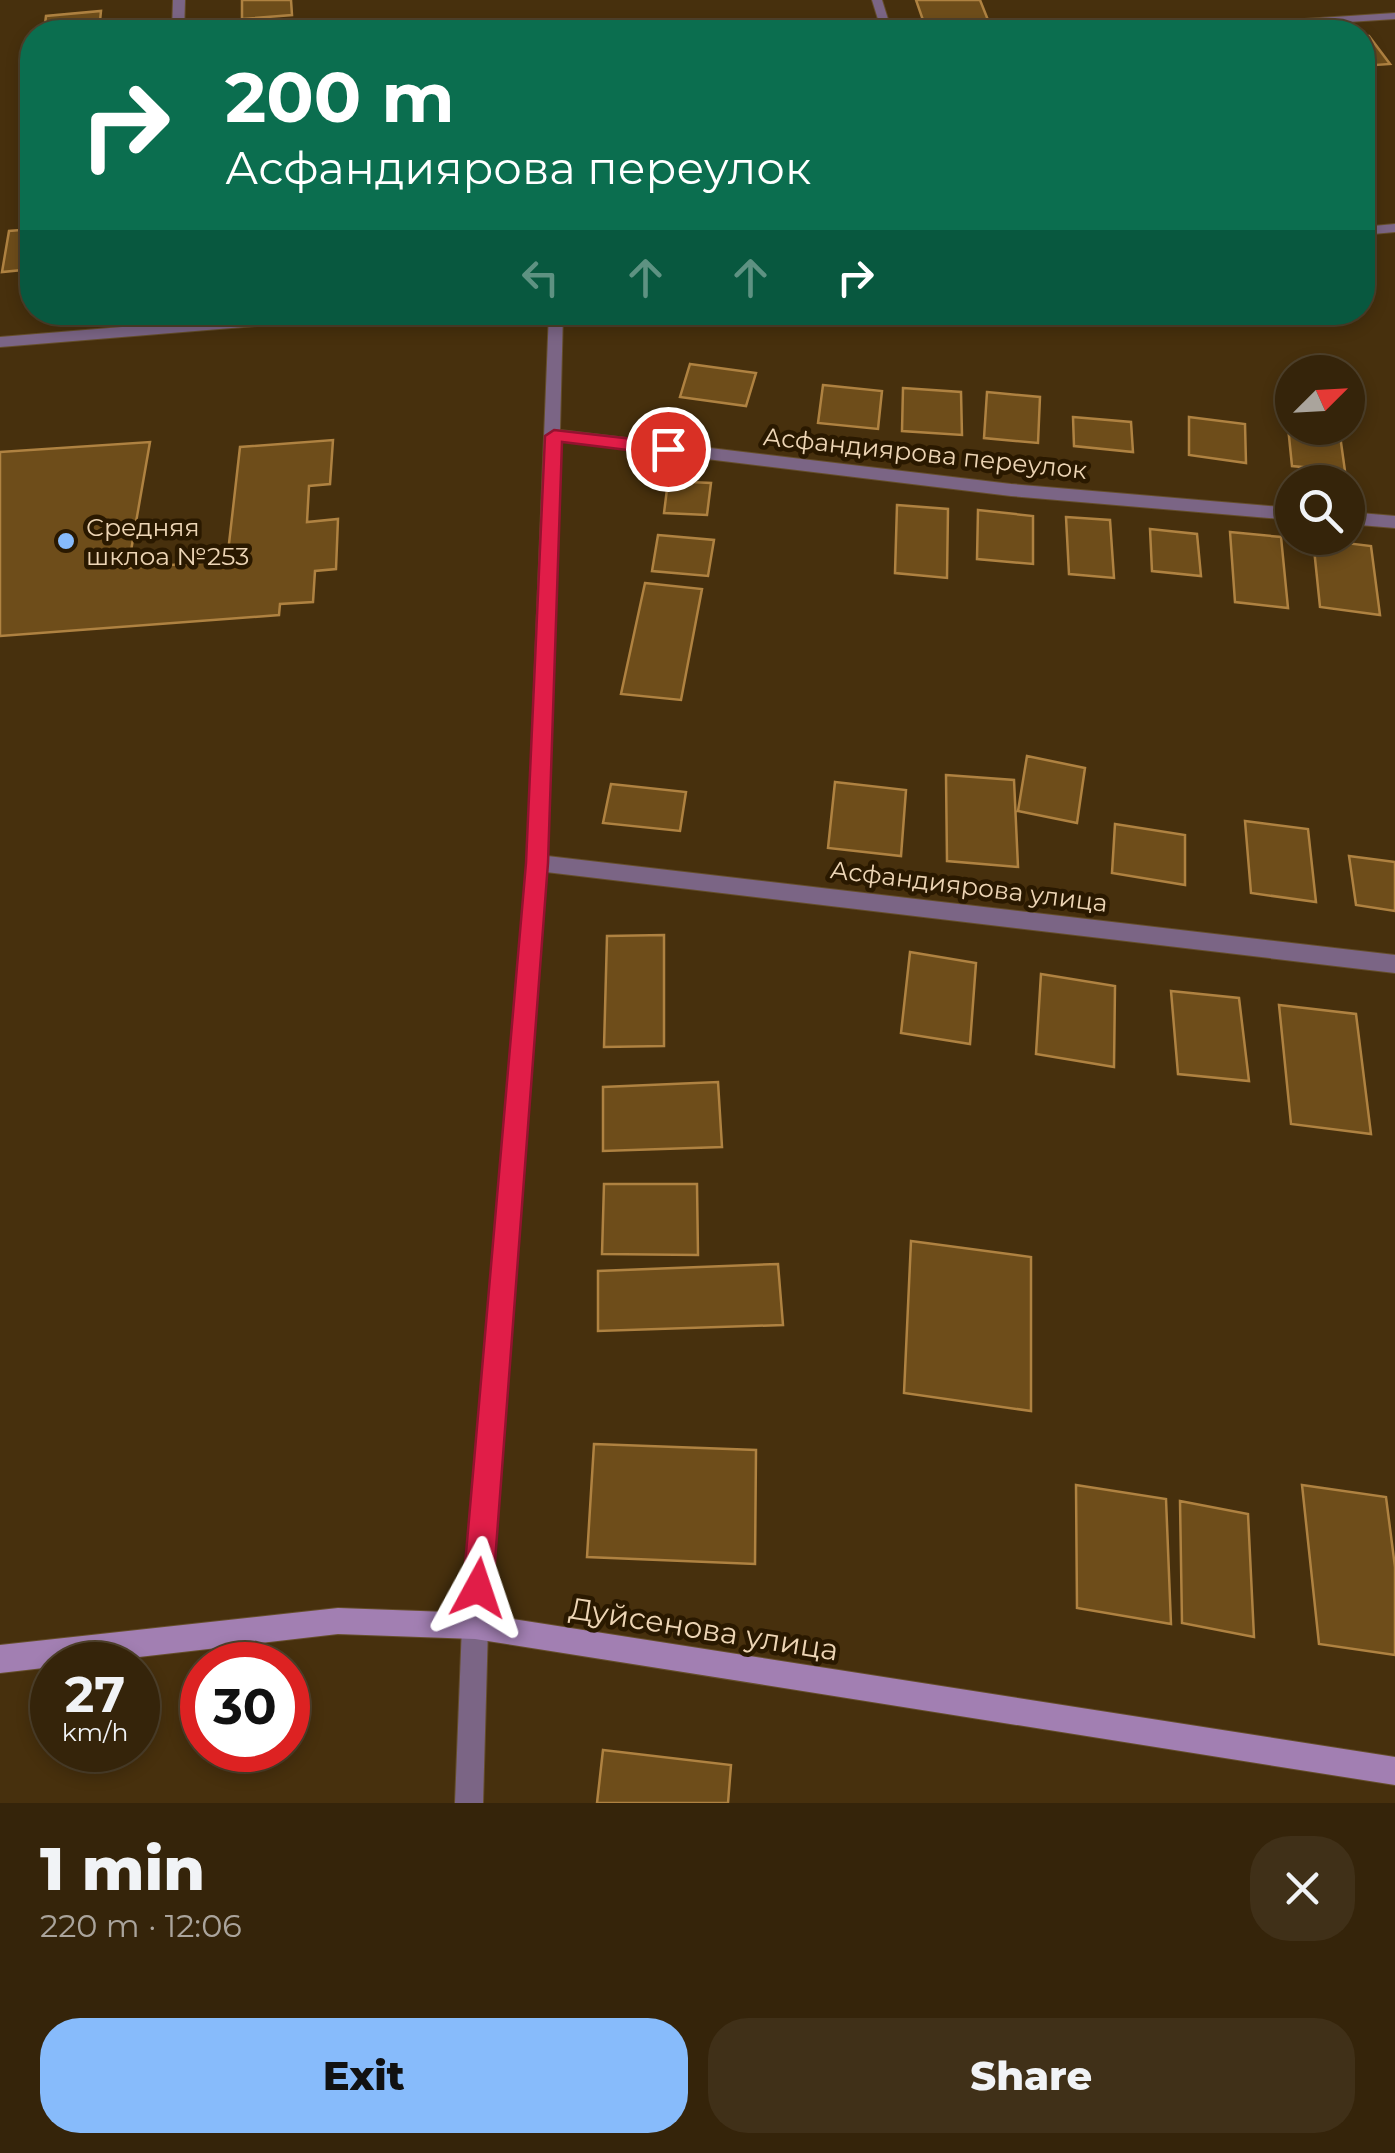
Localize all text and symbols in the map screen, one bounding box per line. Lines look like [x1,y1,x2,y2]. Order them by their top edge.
text: 200 m [225,54,455,140]
icon: right [60,60,190,190]
text: Асфандиярова переулок [225,140,811,195]
icon: left [513,250,568,305]
icon: ahead [618,250,673,305]
icon: ahead [723,250,778,305]
icon: right [828,250,883,305]
north arrow [1275,355,1365,445]
map controls [1275,355,1365,555]
pin [626,407,711,492]
street label: Асфандиярова переулок [762,421,1089,485]
icon: arrive [641,422,696,477]
button: search [1275,465,1365,555]
place label: Средняя шклоа №253 [86,512,249,571]
marker: Средняя шклоа №253 [55,530,77,552]
street label: Асфандиярова улица [829,854,1109,918]
position arrow [426,1536,530,1640]
street label: Дуйсенова улица [567,1589,841,1669]
speed limit sign: 30 [180,1642,310,1772]
text: 27 [65,1664,125,1725]
text: km/h [62,1717,128,1747]
text: 1 min [40,1832,205,1905]
button: close [1250,1836,1355,1941]
text: 220 m · 12:06 [40,1906,242,1945]
button: Exit [40,2018,688,2133]
button: Share [708,2018,1355,2133]

